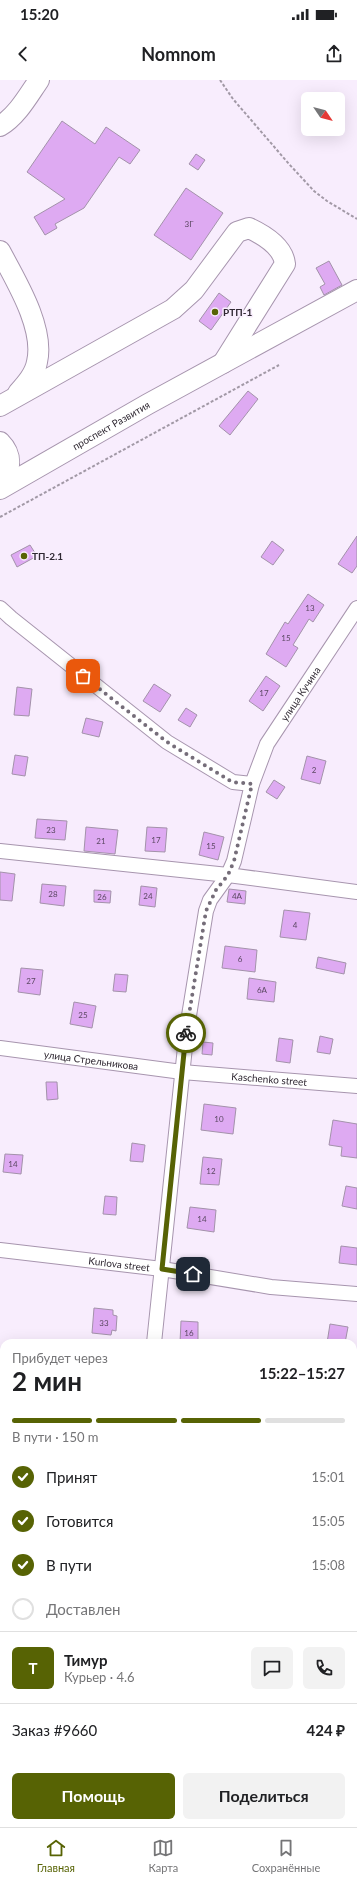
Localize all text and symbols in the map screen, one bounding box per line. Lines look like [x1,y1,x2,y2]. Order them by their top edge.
text: 15:20 [20,5,59,23]
icon: back [12,43,34,65]
text: Nomnom [141,43,216,65]
icon: share [323,43,345,65]
north arrow [301,92,345,136]
map controls [301,92,345,136]
house number: 3Г [185,219,194,229]
place label: РТП-1 [223,306,252,318]
marker: РТП-1 [210,307,220,317]
street label: проспект Развития [70,398,152,452]
place label: ТП-2.1 [32,550,63,562]
marker: ТП-2.1 [19,551,29,561]
house number: 13 [305,603,315,613]
house number: 15 [281,633,291,643]
pin [66,659,100,693]
street label: улица Кучина [278,664,323,723]
icon: bag [72,665,94,687]
house number: 17 [259,688,269,698]
house number: 2 [312,765,317,775]
house number: 23 [46,825,56,835]
house number: 17 [151,835,161,845]
house number: 21 [96,836,106,846]
house number: 15 [206,841,216,851]
house number: 28 [48,889,58,899]
house number: 24 [143,891,153,901]
house number: 4А [232,891,243,901]
house number: 26 [97,892,107,902]
house number: 4 [293,920,298,930]
house number: 6 [238,954,243,964]
house number: 27 [26,976,36,986]
house number: 6А [257,985,268,995]
house number: 25 [78,1010,88,1020]
courier [166,1013,206,1053]
icon: bike [175,1022,197,1044]
street label: улица Стрельникова [43,1048,139,1072]
street label: Kaschenko street [231,1070,308,1088]
house number: 10 [214,1114,224,1124]
house number: 14 [8,1159,18,1169]
house number: 12 [206,1166,216,1176]
house number: 14 [197,1214,207,1224]
street label: Kurlova street [88,1254,151,1274]
pin [176,1257,210,1291]
icon: home [182,1263,204,1285]
house number: 33 [99,1318,109,1328]
house number: 16 [184,1328,194,1338]
text: Прибудет через [12,1350,108,1366]
text: 15:22–15:27 [259,1364,345,1382]
text: 2 мин [12,1365,82,1397]
text: В пути · 150 m [12,1429,98,1445]
icon: check [12,1466,34,1488]
text: Принят [46,1468,97,1486]
text: 15:01 [312,1469,345,1485]
icon: check [12,1510,34,1532]
text: Готовится [46,1512,113,1530]
text: 15:05 [312,1513,345,1529]
icon: check [12,1554,34,1576]
text: В пути [46,1556,92,1574]
text: 15:08 [312,1557,345,1573]
text: Доставлен [46,1600,121,1618]
button: chat [251,1647,293,1689]
button: phone [303,1647,345,1689]
text: Тимур [64,1651,107,1669]
text: Т [29,1659,38,1677]
text: Курьер · 4.6 [64,1669,135,1685]
text: Заказ #9660 [12,1721,97,1739]
text: 424 ₽ [307,1721,345,1739]
button: Помощь [12,1773,175,1819]
button: Поделиться [183,1773,345,1819]
tab: Главная [37,1837,75,1874]
tab: Карта [149,1837,178,1874]
tab: Сохранённые [252,1837,320,1874]

